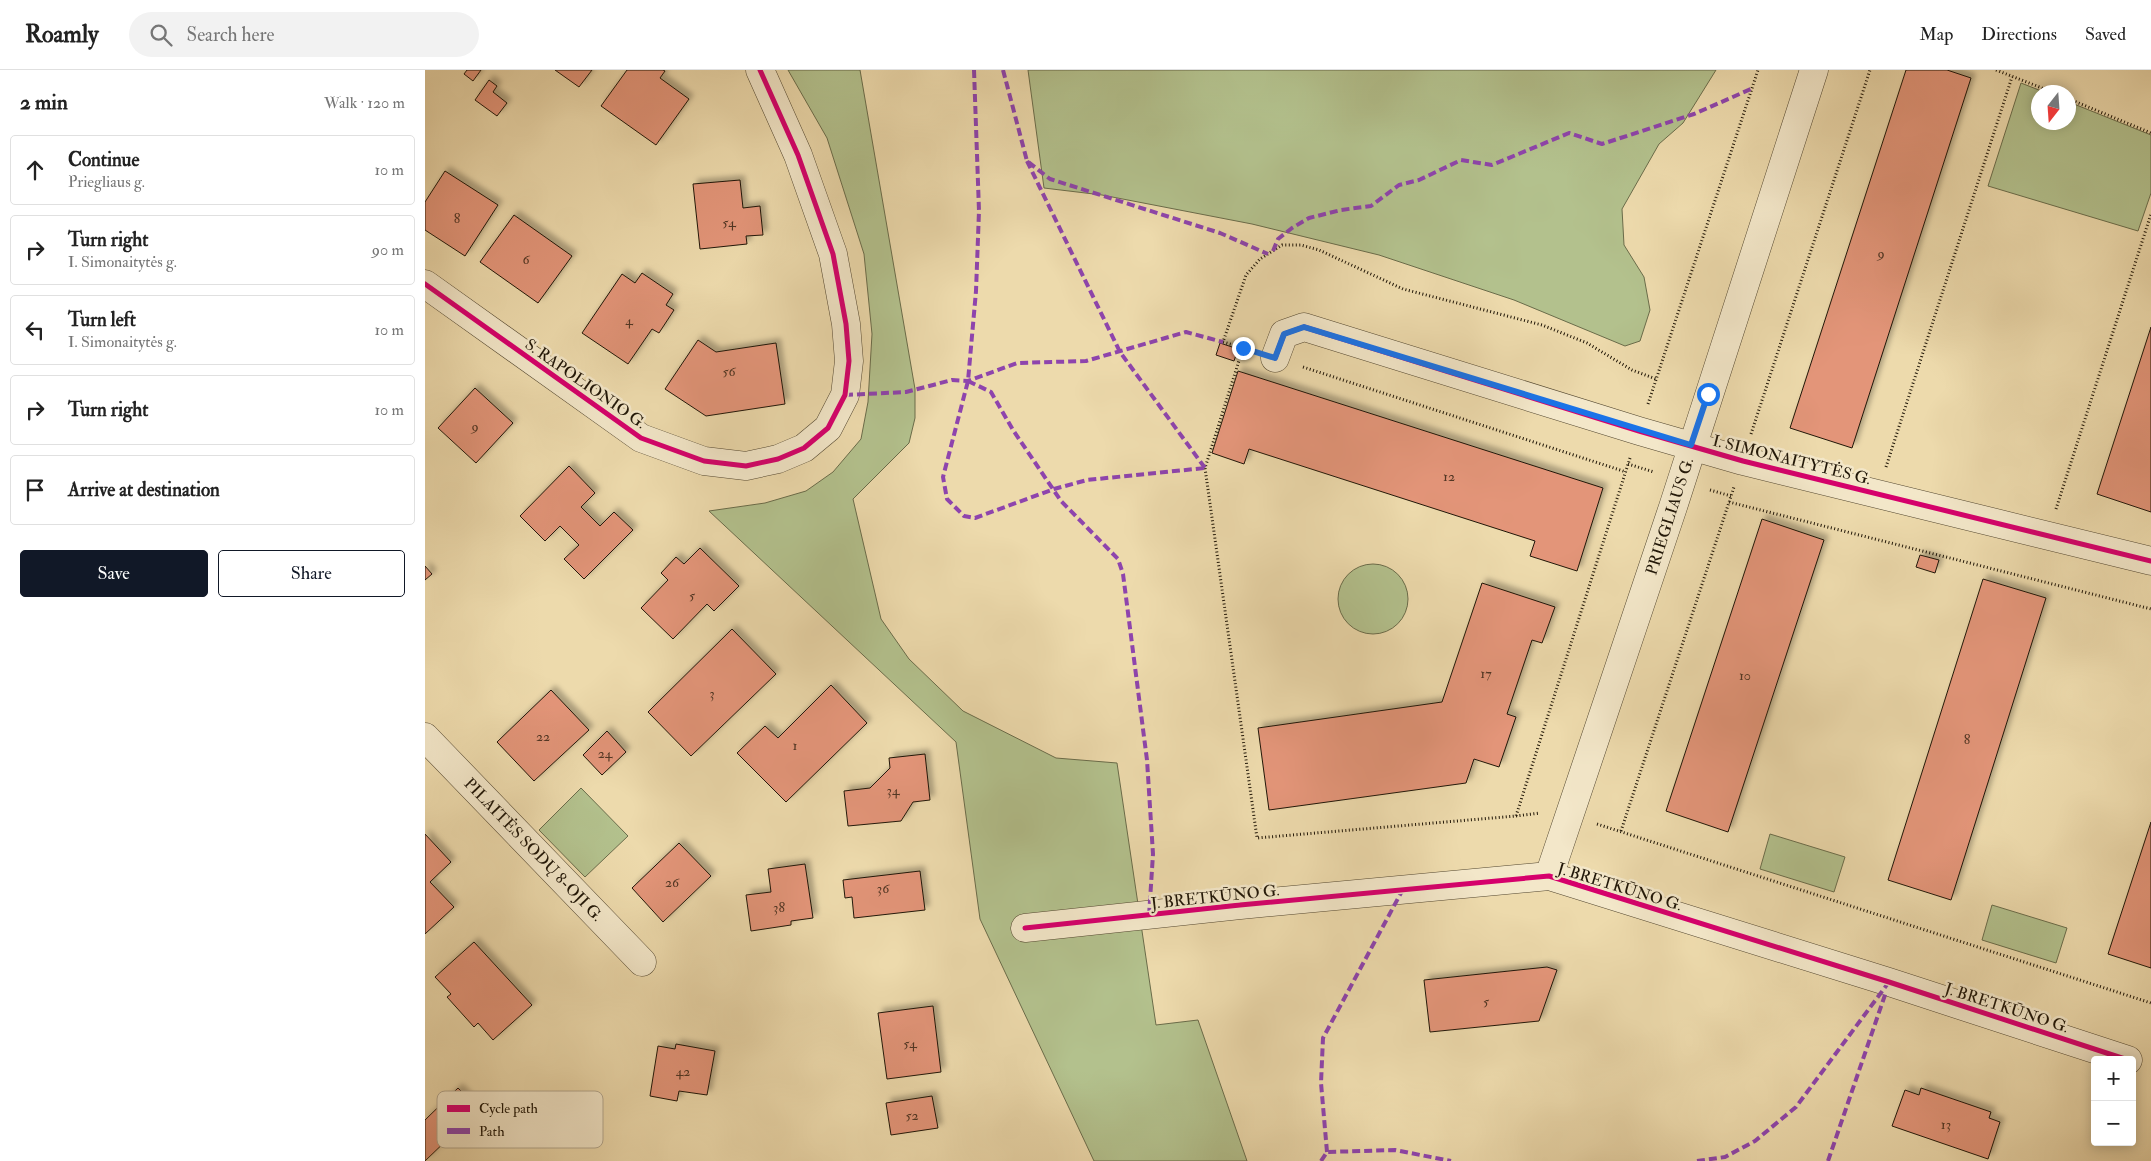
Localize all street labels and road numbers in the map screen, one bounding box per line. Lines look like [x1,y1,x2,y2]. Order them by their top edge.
street label: S. RAPOLIONIO G. [521,335,650,433]
street label: I. SIMONAITYTĖS G. [1711,431,1873,489]
street label: PRIEGLIAUS G. [1642,455,1698,577]
street label: PILAITĖS SODŲ 8-OJI G. [459,774,607,926]
street label: J. BRETKŪNO G. [1554,858,1684,916]
street label: J. BRETKŪNO G. [1149,880,1280,915]
street label: J. BRETKŪNO G. [1941,978,2071,1038]

